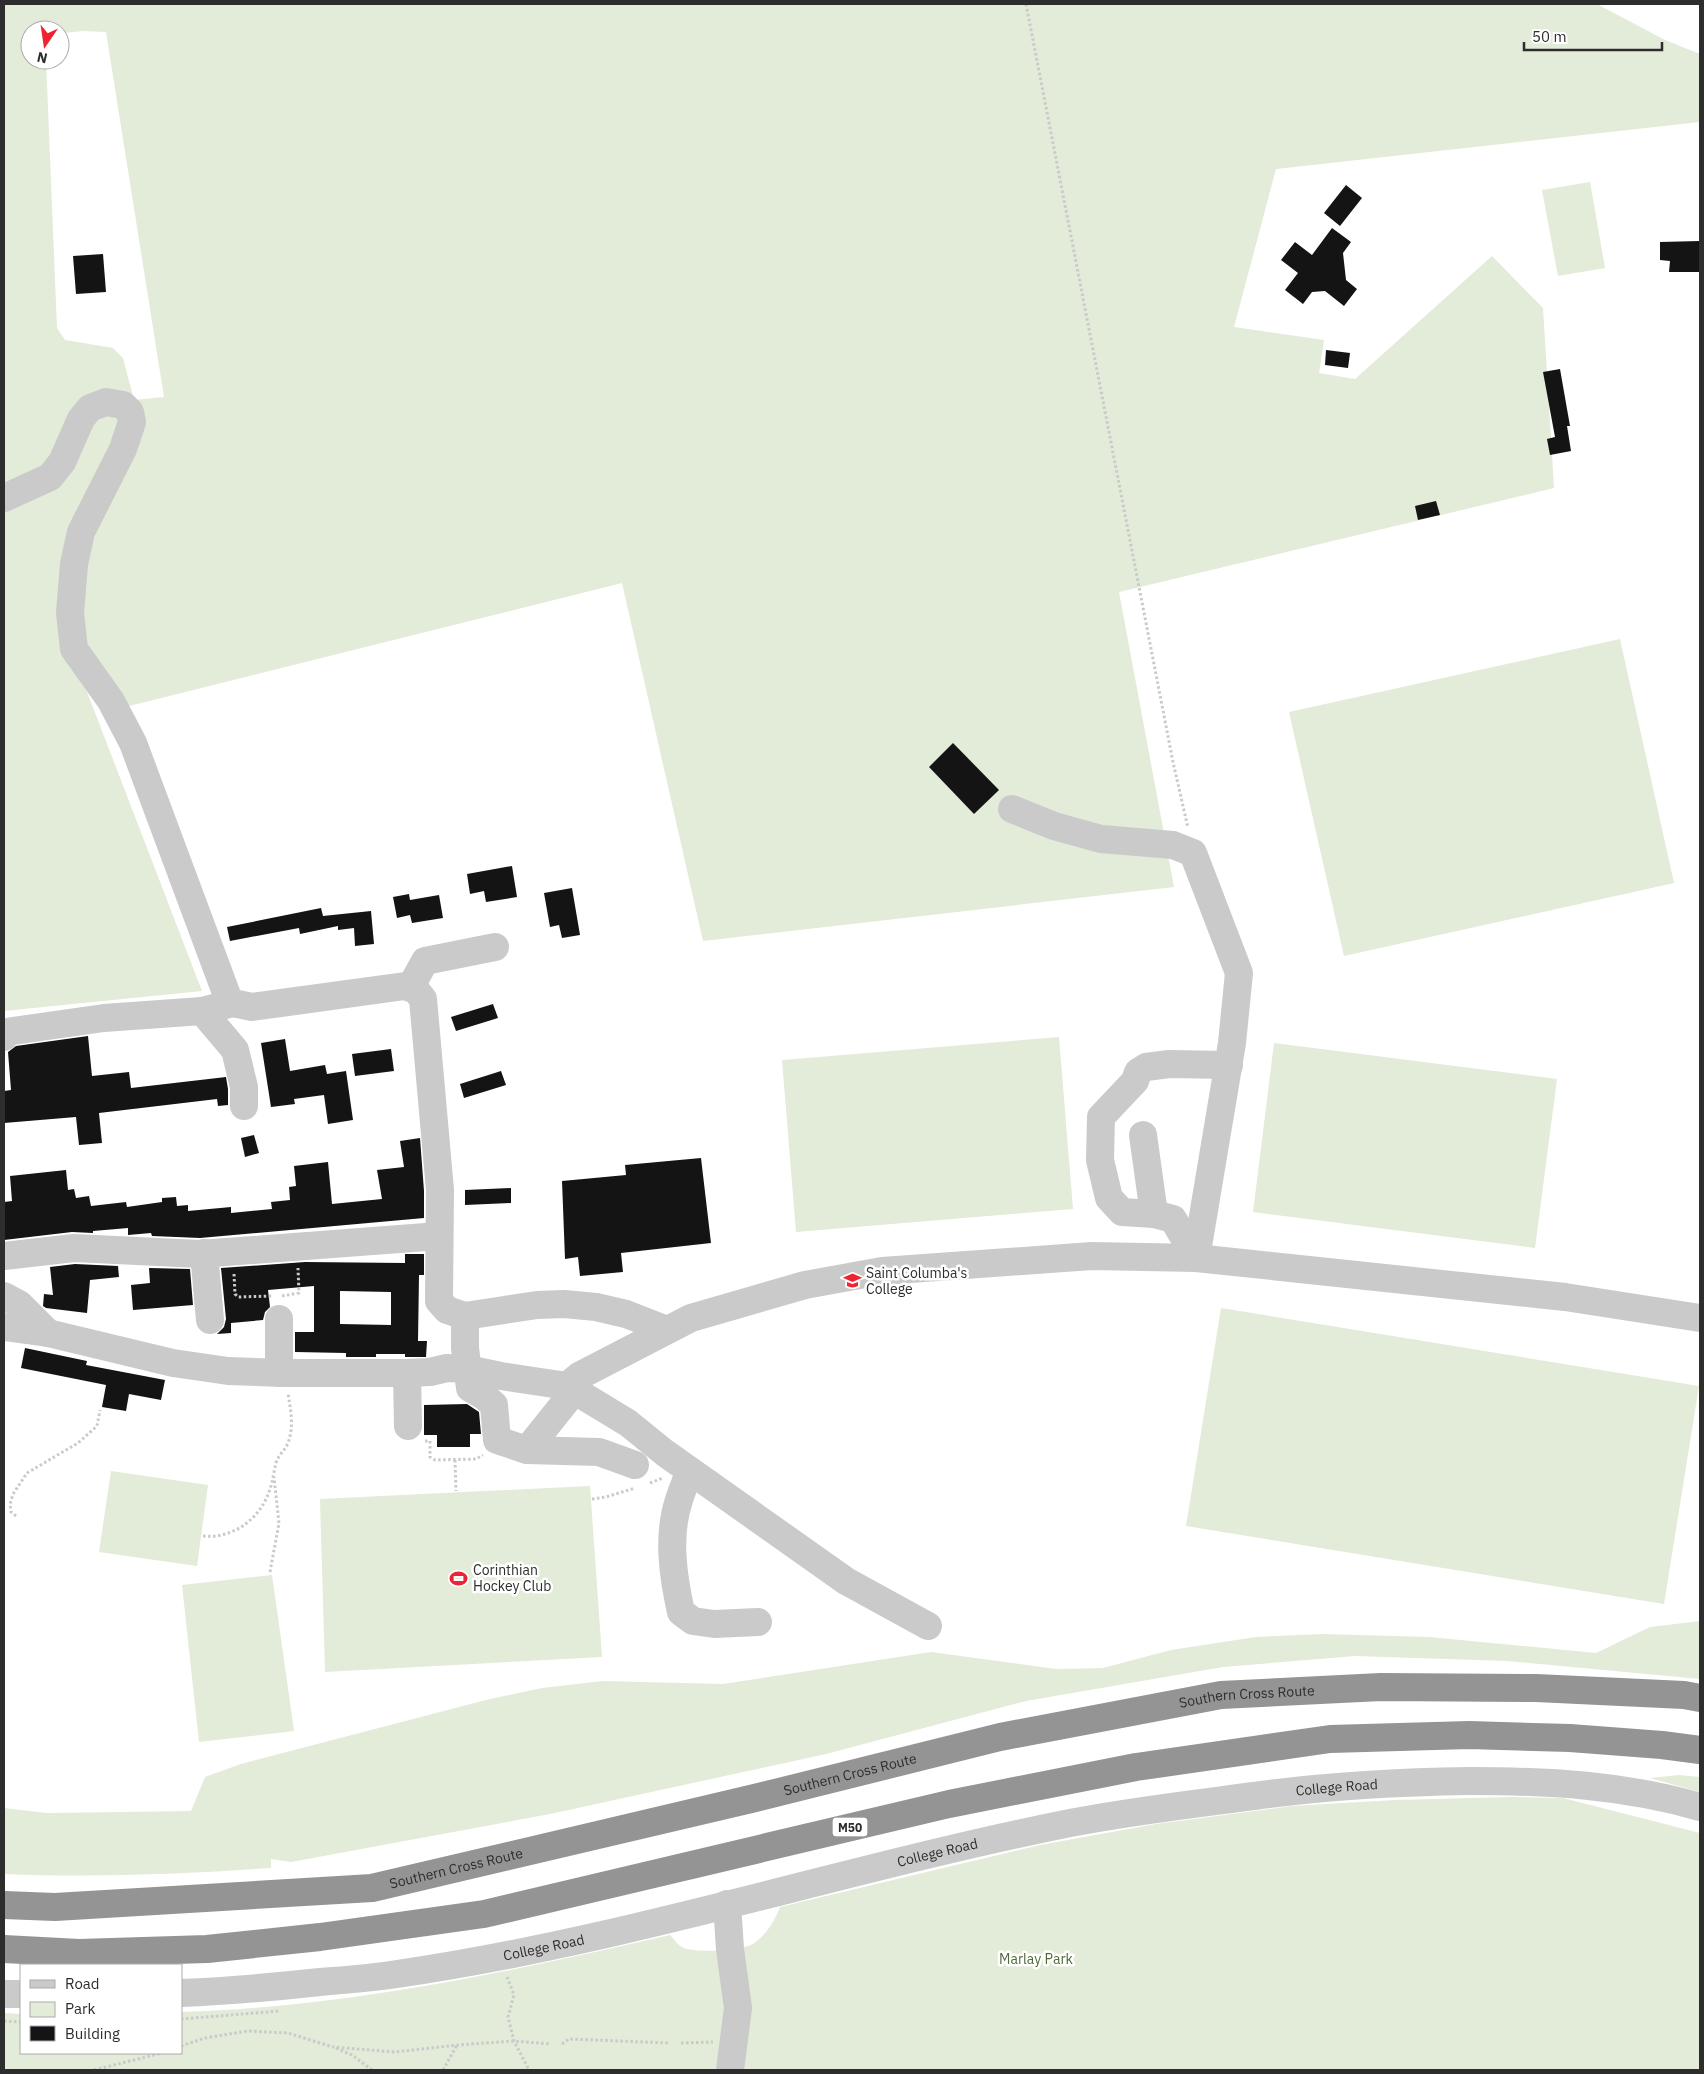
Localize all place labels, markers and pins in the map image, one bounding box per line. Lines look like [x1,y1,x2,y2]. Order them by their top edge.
place label: Saint Columba's College [866,1264,968,1298]
school or university icon: Saint Columba's College [842,1271,862,1291]
place label: Corinthian Hockey Club [473,1561,551,1595]
sports icon: Corinthian Hockey Club [449,1568,469,1588]

